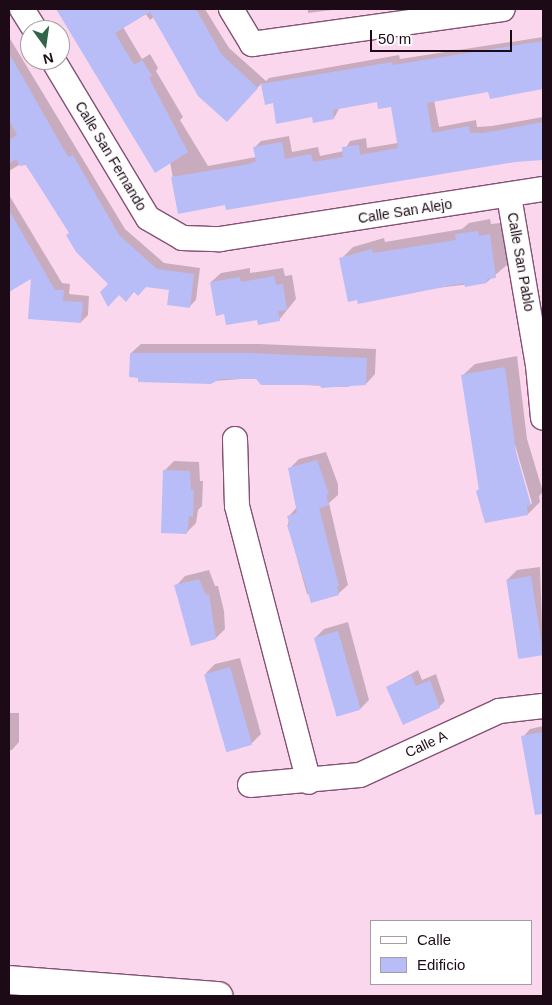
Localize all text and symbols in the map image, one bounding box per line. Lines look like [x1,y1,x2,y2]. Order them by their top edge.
north arrow [20,20,70,70]
scale bar [372,20,514,52]
text: 50 m [378,30,411,47]
text: N [42,50,55,68]
street label: Calle San Fernando [72,98,150,214]
street label: Calle San Alejo [356,195,454,227]
street label: Calle San Pablo [504,211,538,313]
street label: Calle A [402,727,450,761]
legend [370,920,532,985]
text: Calle [417,931,451,948]
text: Edificio [417,956,465,973]

